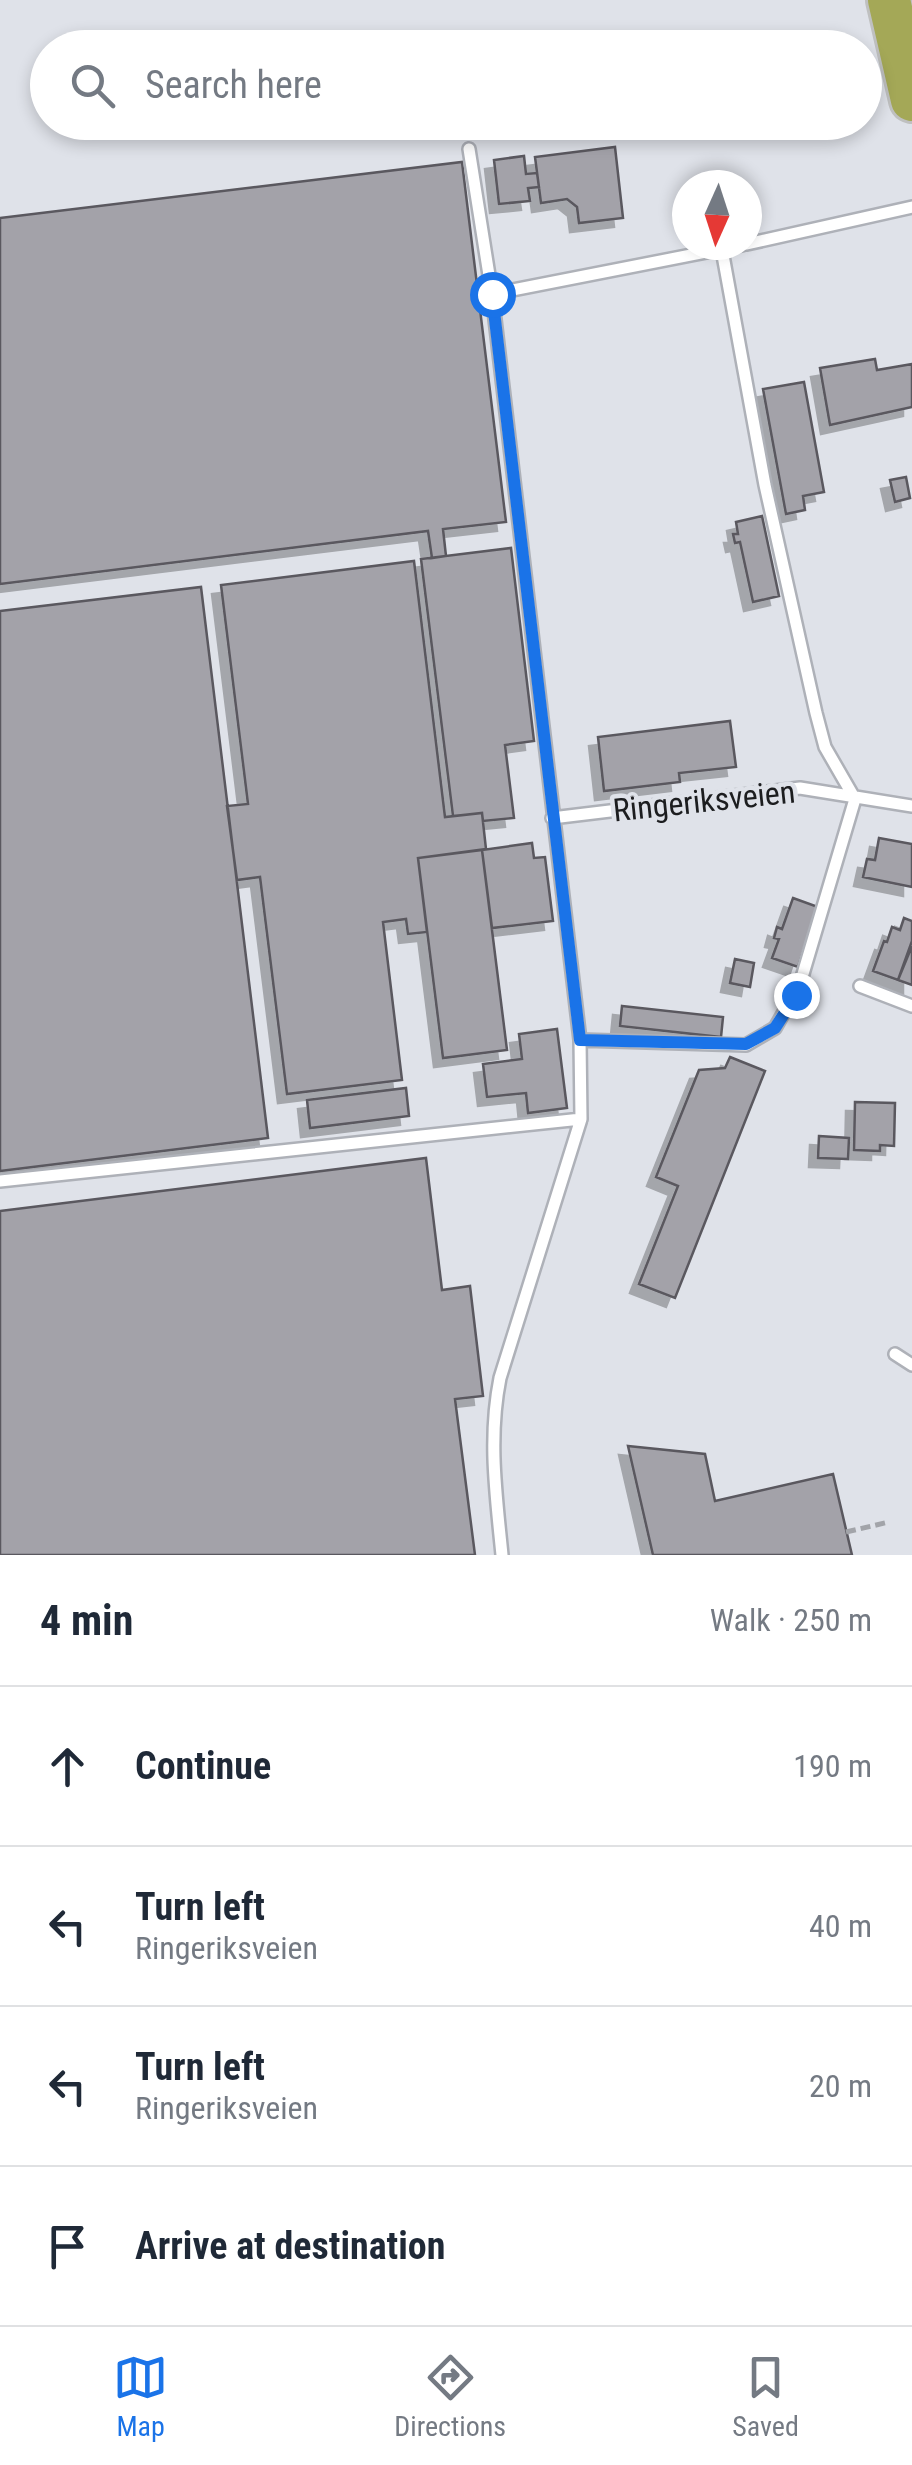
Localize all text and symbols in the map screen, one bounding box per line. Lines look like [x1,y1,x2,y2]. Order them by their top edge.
search box [30,30,882,140]
icon: search [65,58,120,113]
text: Search here [145,63,322,107]
north arrow [672,170,762,260]
route start [470,272,516,318]
street label: Ringeriksveien [611,773,797,829]
route end [774,973,820,1019]
text: 4 min [40,1596,133,1645]
text: Walk · 250 m [710,1601,872,1639]
icon: ahead [40,1739,95,1794]
text: Continue [135,1744,271,1788]
text: 190 m [793,1747,872,1785]
text: Turn left [135,1885,265,1929]
icon: left [40,1899,95,1954]
text: 40 m [809,1907,872,1945]
text: Ringeriksveien [135,1929,318,1967]
text: Turn left [135,2045,265,2089]
icon: left [40,2059,95,2114]
text: 20 m [809,2067,872,2105]
text: Ringeriksveien [135,2089,318,2127]
icon: arrive [40,2219,95,2274]
text: Arrive at destination [135,2224,445,2268]
tab: Map [113,2350,168,2443]
tab: Directions [394,2350,506,2443]
tab: Saved [732,2350,799,2443]

